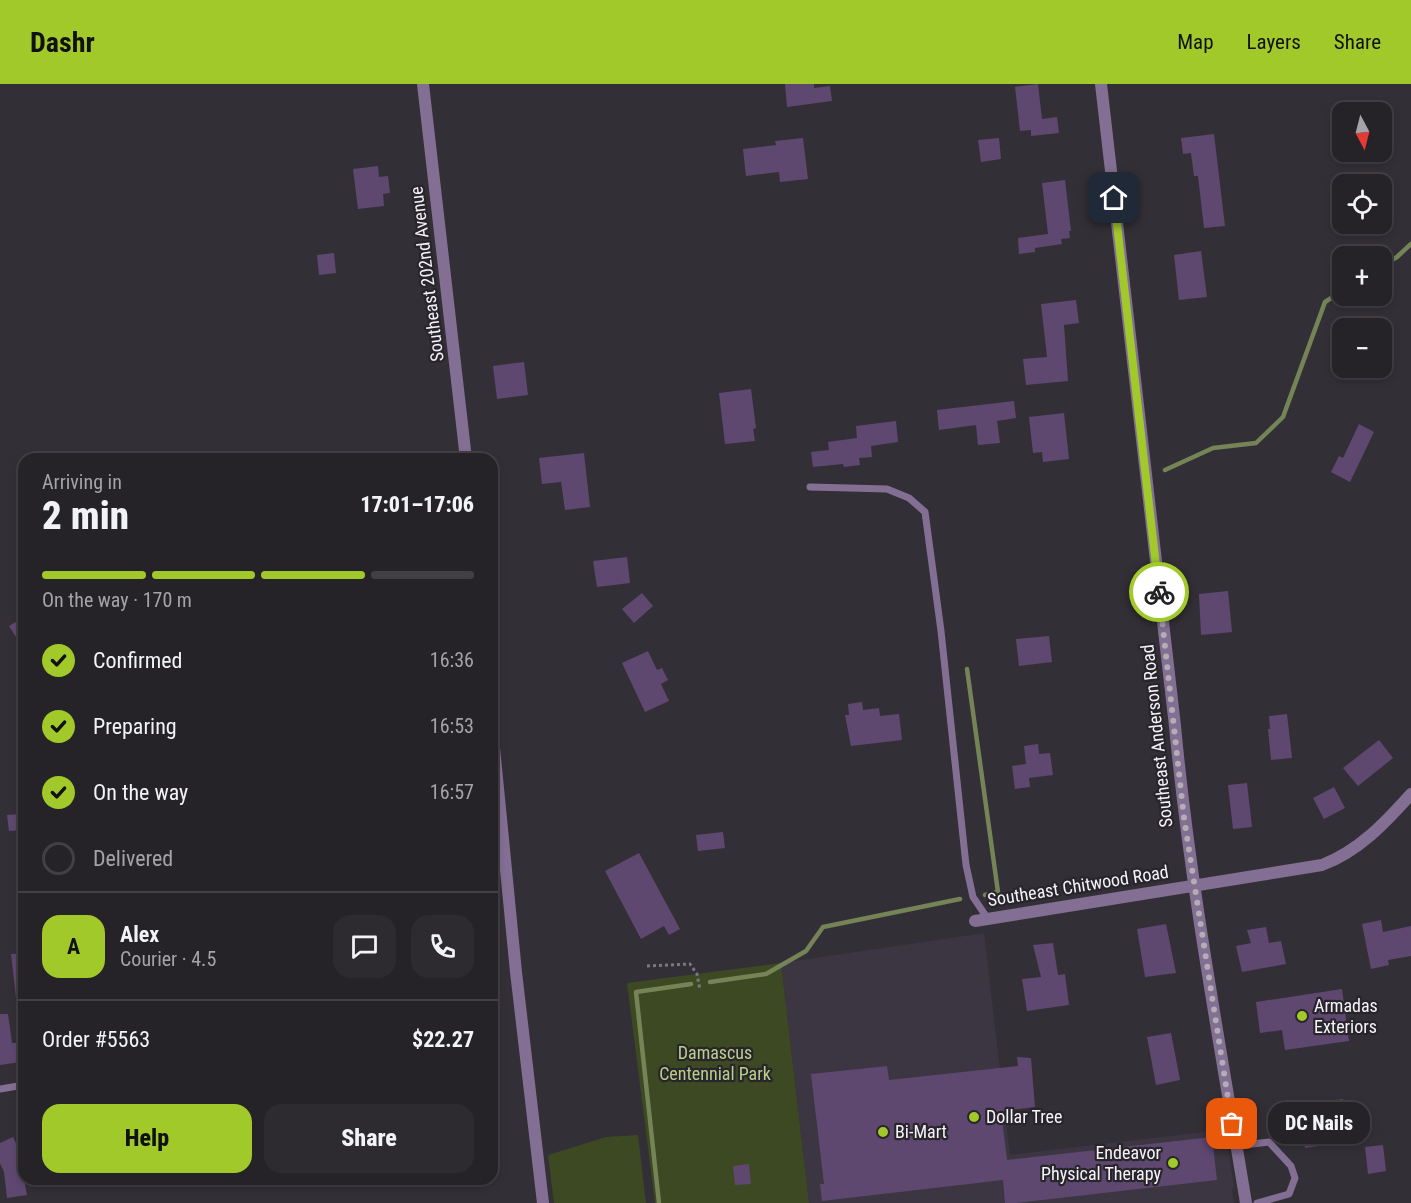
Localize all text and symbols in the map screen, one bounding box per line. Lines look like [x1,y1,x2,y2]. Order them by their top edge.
text: Dashr [30,26,95,59]
text: Map [1177,30,1214,54]
text: Layers [1247,30,1301,54]
text: Share [1334,30,1381,54]
north arrow [1332,102,1392,162]
map controls [1332,102,1392,378]
pin [1088,172,1139,223]
button: locate [1332,174,1392,234]
icon: home [1097,181,1130,214]
street label: Southeast 202nd Avenue [405,185,448,363]
button: + [1332,246,1392,306]
button: − [1332,318,1392,378]
text: Arriving in [42,470,122,494]
text: 17:01–17:06 [360,492,474,517]
text: 2 min [42,493,129,539]
courier [1129,562,1189,622]
icon: bike [1143,576,1176,609]
text: On the way · 170 m [42,588,192,612]
street label: Southeast Anderson Road [1136,643,1177,829]
icon: check [42,644,75,677]
text: Confirmed [93,648,182,673]
text: 16:36 [430,648,474,672]
icon: check [42,710,75,743]
text: Preparing [93,714,177,739]
text: 16:53 [430,714,474,738]
icon: check [42,776,75,809]
text: On the way [93,780,188,805]
text: 16:57 [430,780,474,804]
text: Delivered [93,846,173,871]
street label: Southeast Chitwood Road [986,861,1170,910]
button: chat [333,915,396,978]
button: phone [411,915,474,978]
text: Alex [120,922,159,947]
text: A [67,934,80,959]
text: Courier · 4.5 [120,947,216,971]
place label: Armadas Exteriors [1314,995,1378,1037]
marker: Armadas Exteriors [1295,1009,1309,1023]
text: Order #5563 [42,1027,150,1052]
text: $22.27 [412,1027,474,1052]
park label: Damascus Centennial Park [659,1042,771,1084]
pin [1206,1098,1257,1149]
callout: DC Nails [1268,1103,1370,1145]
button: Help [42,1104,252,1173]
button: Share [264,1104,474,1173]
place label: Dollar Tree [986,1106,1062,1127]
icon: bag [1215,1107,1248,1140]
marker: Dollar Tree [967,1110,981,1124]
text: DC Nails [1285,1111,1353,1135]
place label: Bi-Mart [895,1121,947,1142]
marker: Bi-Mart [876,1125,890,1139]
place label: Endeavor Physical Therapy [1041,1142,1162,1184]
marker: Endeavor Physical Therapy [1166,1156,1180,1170]

